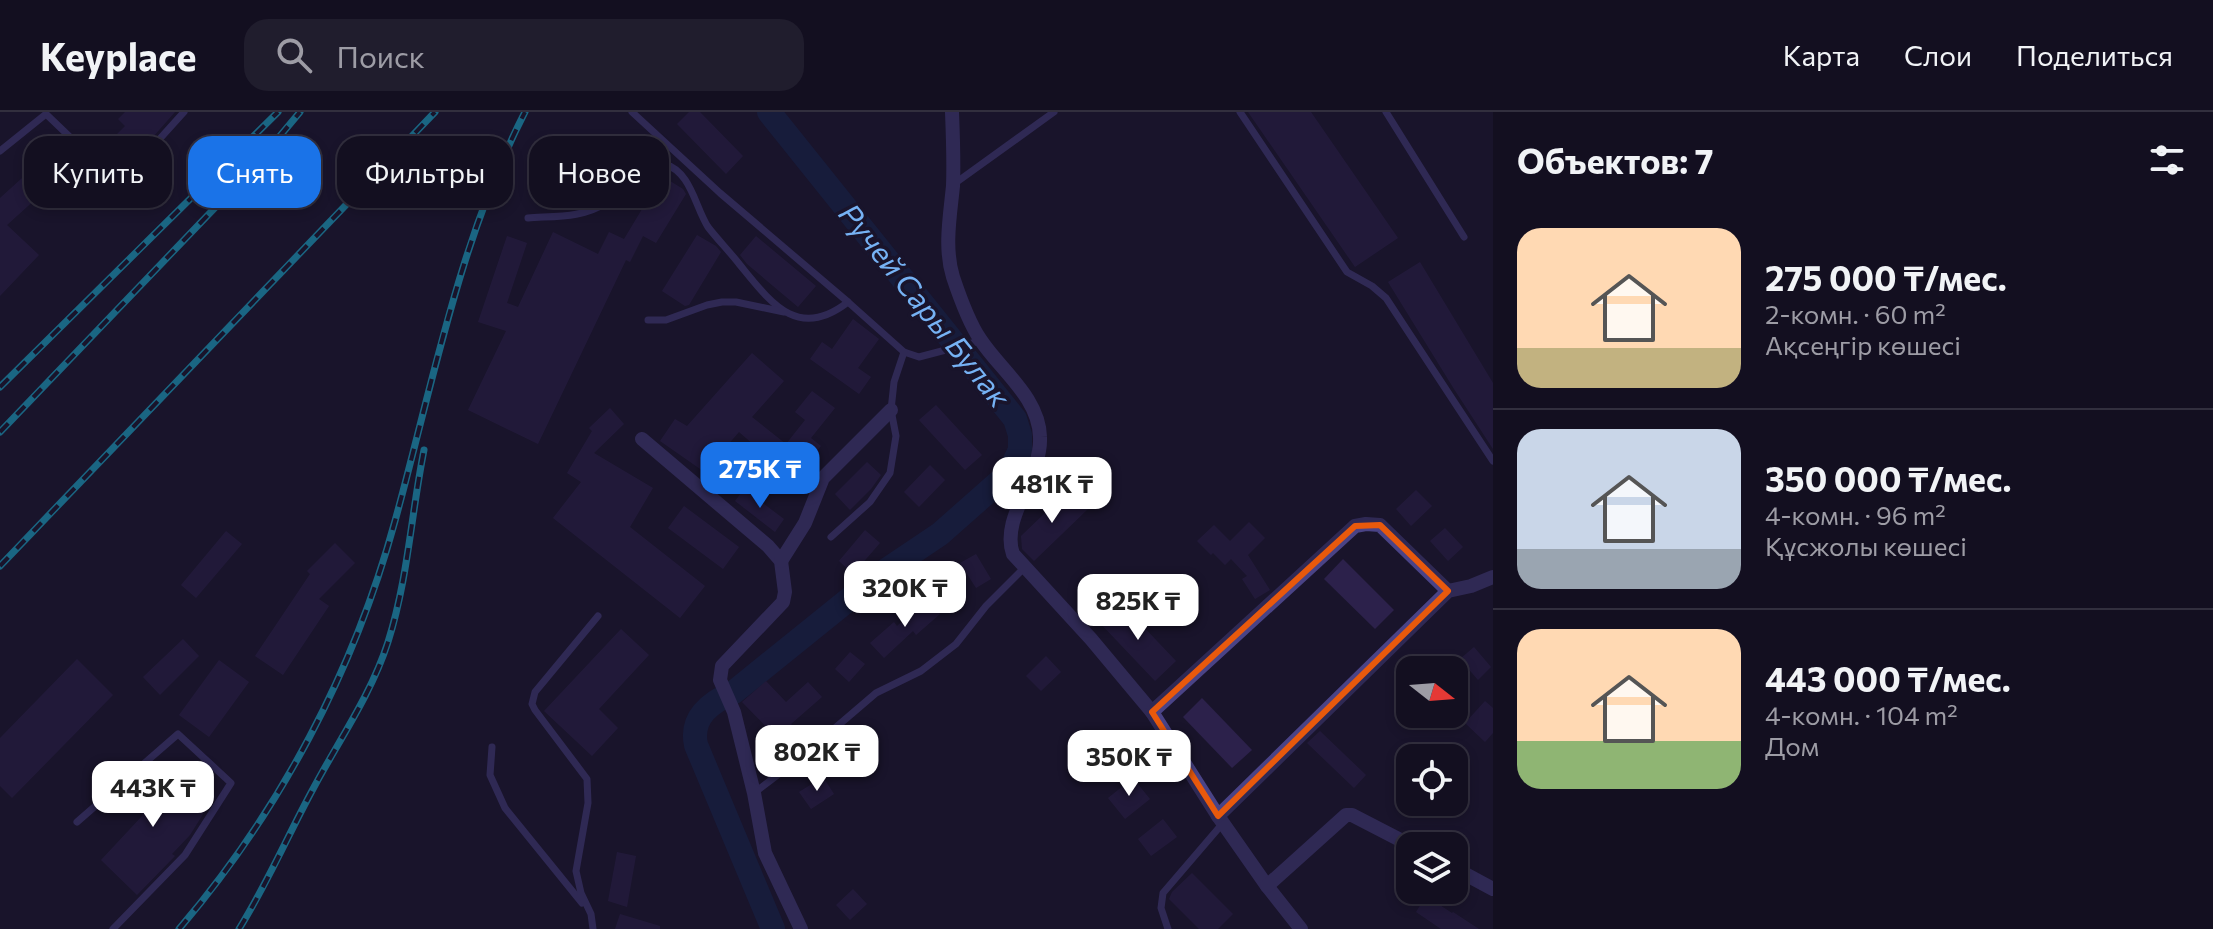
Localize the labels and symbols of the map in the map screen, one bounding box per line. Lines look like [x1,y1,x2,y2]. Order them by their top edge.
water label: Ручей Сары Булак [832,195,1020,415]
pin: 275K ₸ [695,442,825,510]
pin: 481K ₸ [987,457,1117,525]
pin: 320K ₸ [840,561,970,629]
pin: 825K ₸ [1073,574,1203,642]
north arrow [1396,656,1468,728]
pin: 802K ₸ [752,725,882,793]
pin: 350K ₸ [1064,730,1194,798]
pin: 443K ₸ [88,761,218,829]

